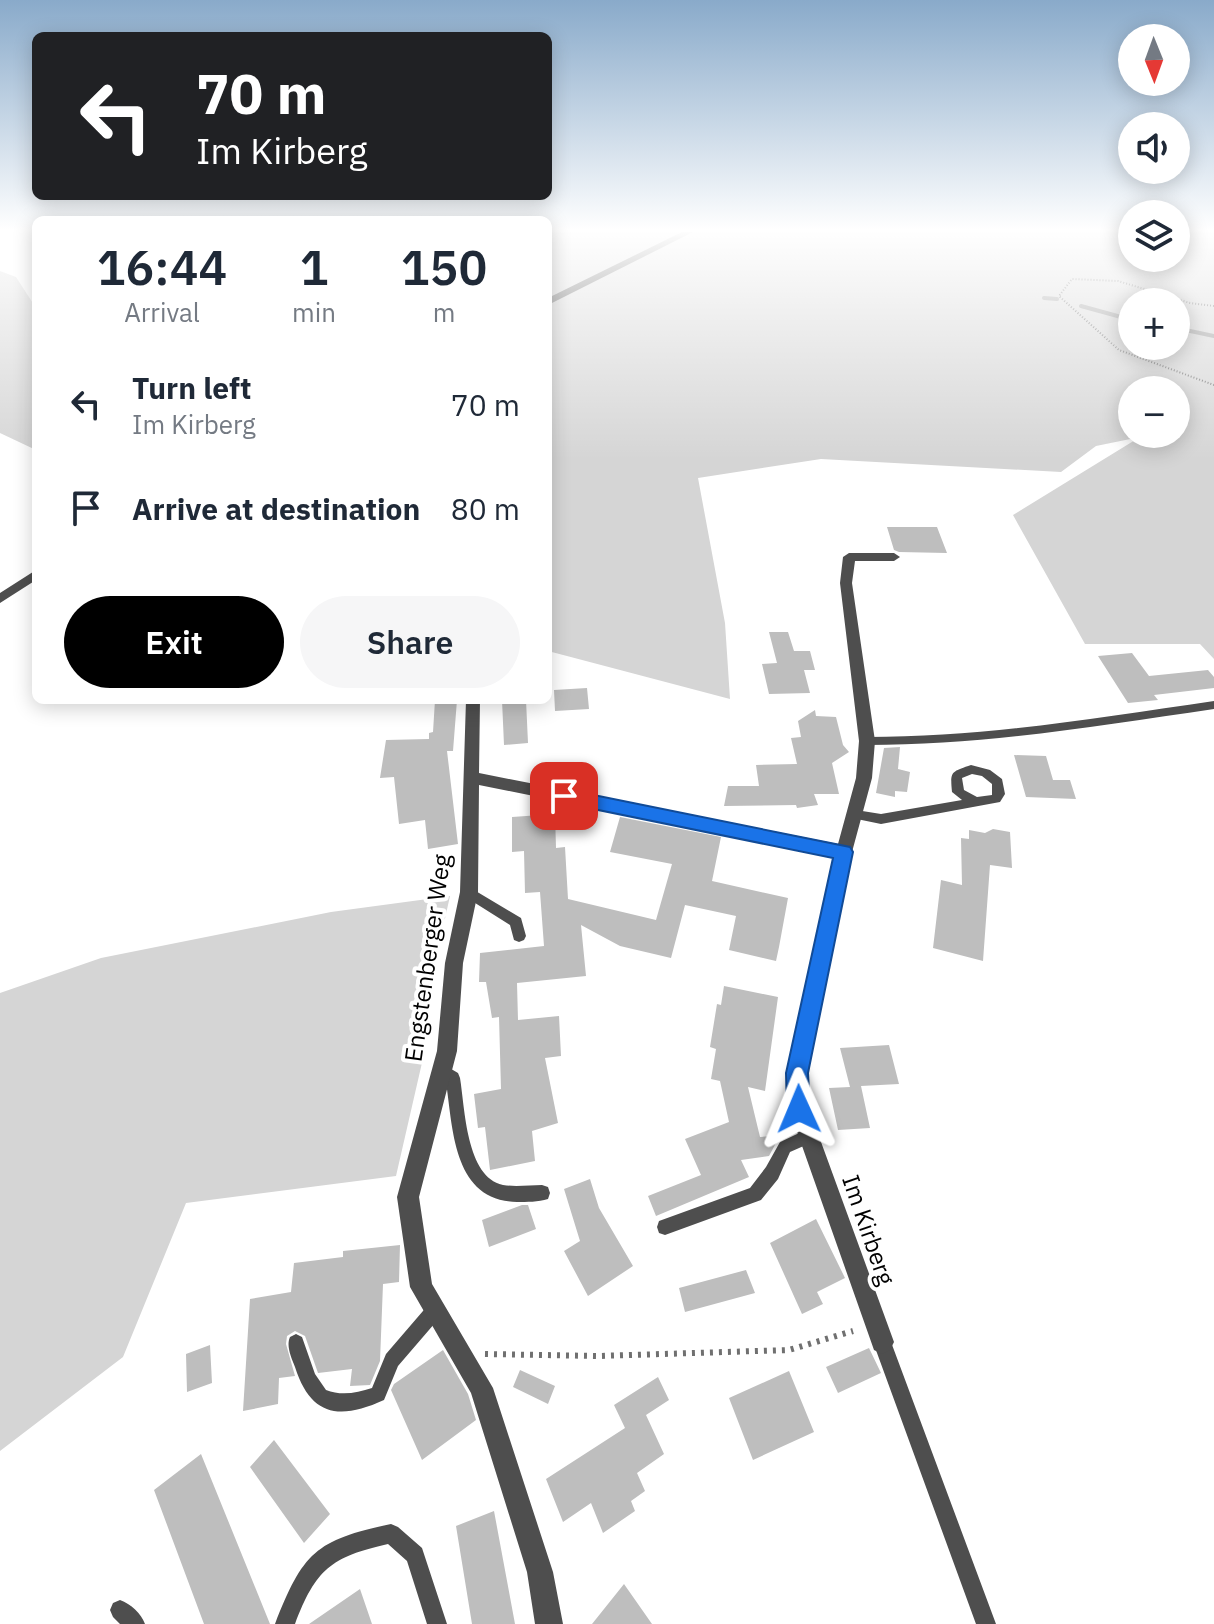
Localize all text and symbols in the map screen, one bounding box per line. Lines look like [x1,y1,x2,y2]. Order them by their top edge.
north arrow [1118,24,1190,96]
map controls [1118,24,1190,448]
text: 70 m [196,57,326,129]
icon: left [64,64,168,168]
button: sound [1118,112,1190,184]
text: Im Kirberg [196,127,367,174]
button: layers [1118,200,1190,272]
text: 16:44 [97,236,227,298]
text: 1 [300,236,328,298]
text: 150 [401,236,487,298]
button: + [1118,288,1190,360]
text: Arrival [124,295,200,329]
text: min [292,295,336,329]
text: m [433,295,455,329]
text: Turn left [132,368,251,407]
button: − [1118,376,1190,448]
icon: left [64,382,108,426]
text: 70 m [451,385,520,424]
text: Im Kirberg [132,407,256,441]
icon: arrive [64,486,108,530]
text: Arrive at destination [132,489,420,528]
text: 80 m [451,489,520,528]
button: Exit [64,596,284,688]
button: Share [300,596,520,688]
pin [530,762,598,830]
icon: arrive [542,774,586,818]
street label: Engstenberger Weg [397,852,457,1064]
position arrow [757,1067,841,1151]
street label: Im Kirberg [835,1170,903,1289]

